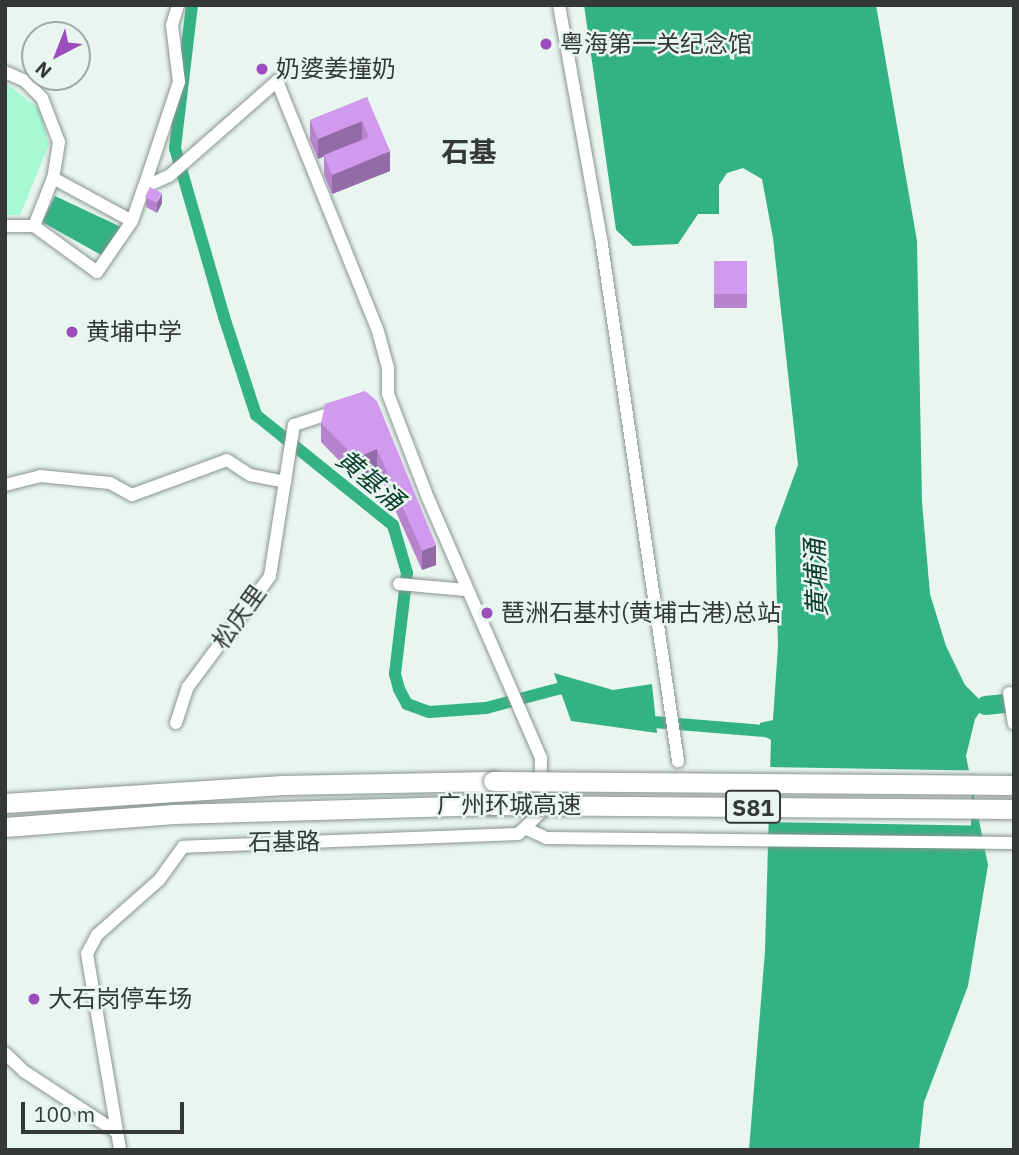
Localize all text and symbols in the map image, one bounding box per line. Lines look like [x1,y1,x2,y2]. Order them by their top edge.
north arrow [21,21,91,91]
place label: 粤海第一关纪念馆 [560,30,752,58]
marker: 粤海第一关纪念馆 [538,36,554,52]
place label: 奶婆姜撞奶 [276,55,396,83]
text: N [30,57,56,84]
marker: 奶婆姜撞奶 [254,61,270,77]
district label: 石基 [441,135,497,169]
place label: 黄埔中学 [86,318,182,346]
marker: 黄埔中学 [64,324,80,340]
water label: 黄基涌 [330,443,410,517]
water label: 黄埔涌 [799,538,833,618]
street label: 松庆里 [206,579,272,655]
place label: 琶洲石基村(黄埔古港)总站 [501,599,781,627]
marker: 琶洲石基村(黄埔古港)总站 [479,605,495,621]
road number: S81 [725,788,781,827]
street label: 广州环城高速 [437,791,581,819]
street label: 石基路 [248,827,320,857]
place label: 大石岗停车场 [48,985,192,1013]
marker: 大石岗停车场 [26,991,42,1007]
scale bar [24,1088,187,1132]
text: 100 m [34,1100,95,1128]

